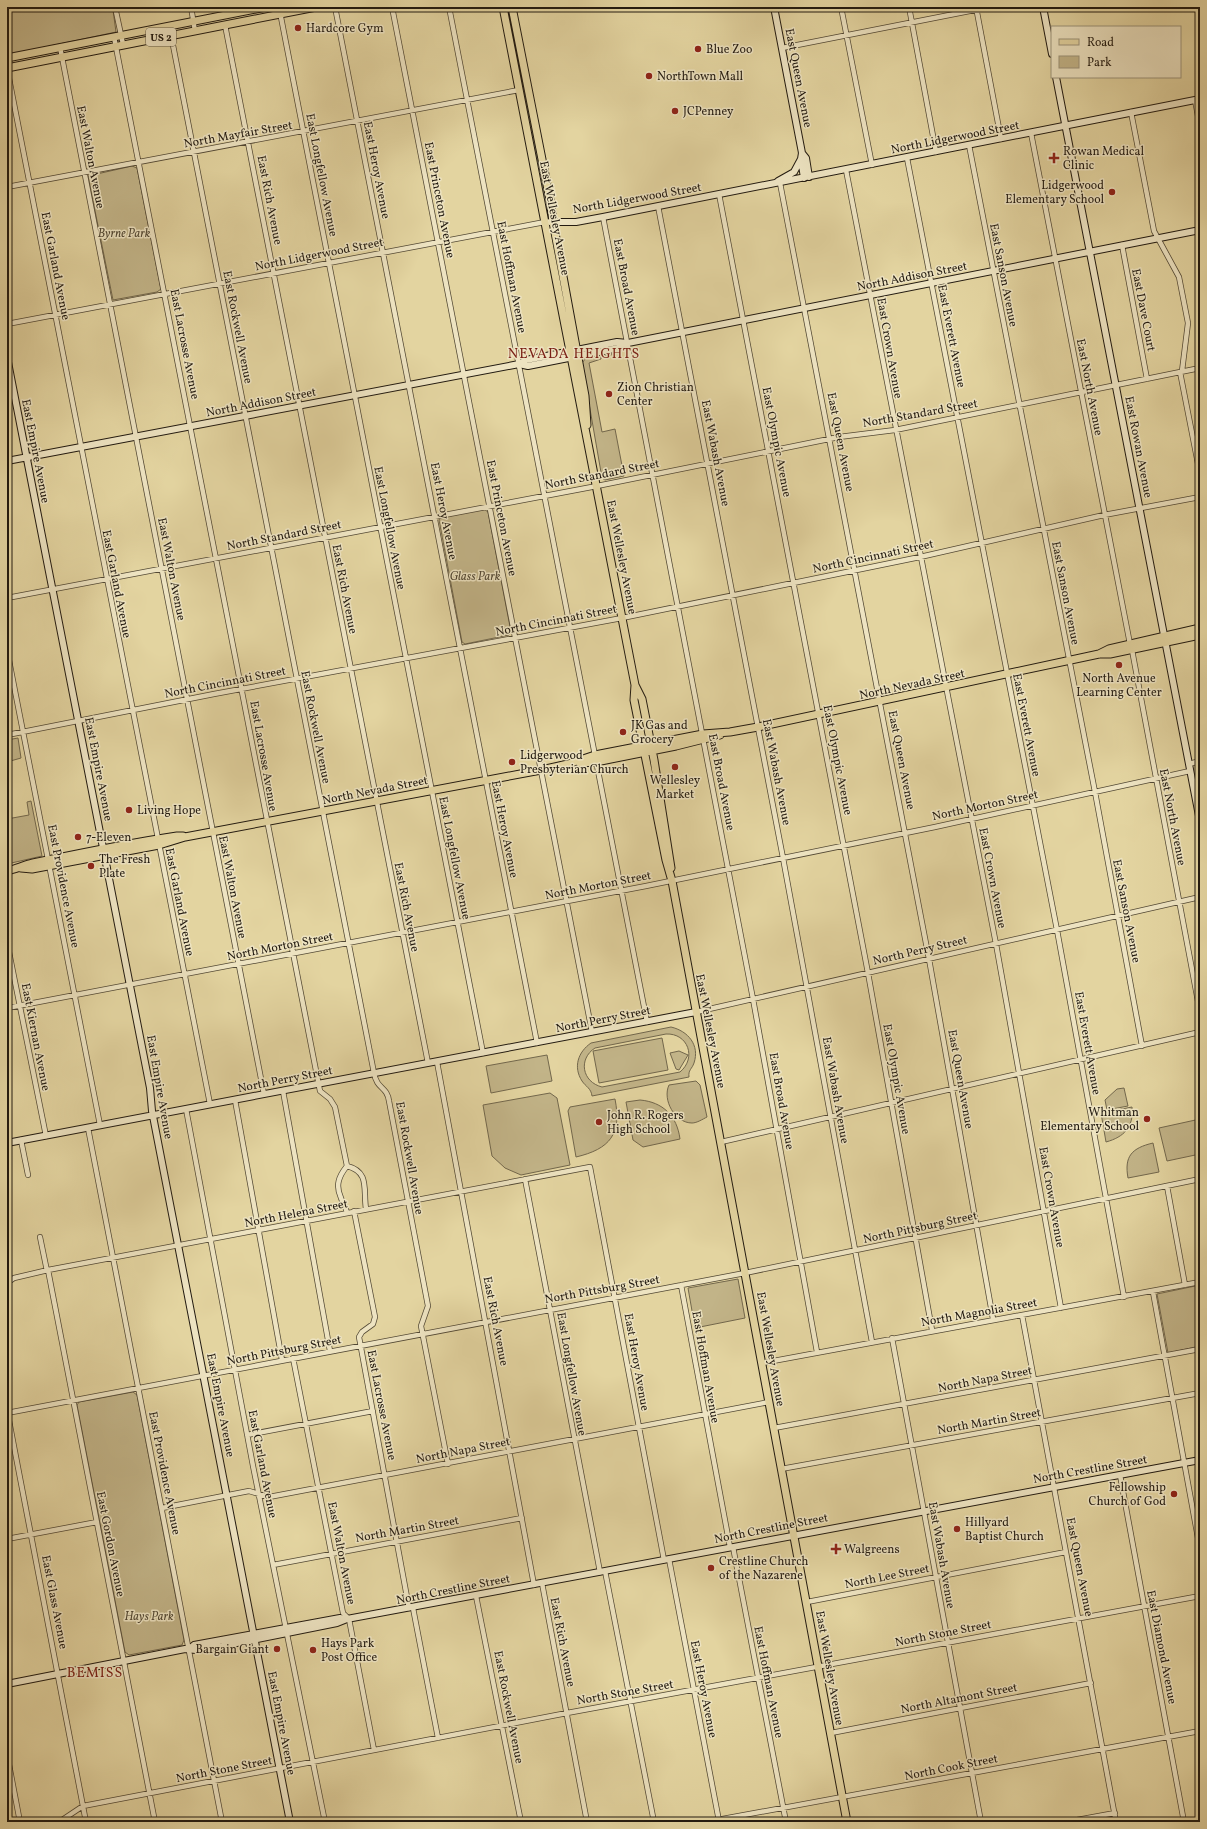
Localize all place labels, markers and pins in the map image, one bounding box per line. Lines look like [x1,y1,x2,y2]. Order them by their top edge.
place label: Hardcore Gym [306,21,384,37]
marker: Hardcore Gym [293,23,303,33]
place label: Blue Zoo [706,42,752,58]
marker: Blue Zoo [693,44,703,54]
place label: NorthTown Mall [657,69,744,85]
marker: NorthTown Mall [644,71,654,81]
place label: JCPenney [683,104,734,120]
marker: JCPenney [670,106,680,116]
place label: Rowan Medical Clinic [1063,144,1144,174]
marker: Rowan Medical Clinic [1048,152,1060,164]
place label: Lidgerwood Elementary School [1005,178,1104,208]
marker: Lidgerwood Elementary School [1107,187,1117,197]
place label: Zion Christian Center [617,380,694,410]
marker: Zion Christian Center [604,389,614,399]
marker: North Avenue Learning Center [1114,660,1124,670]
place label: North Avenue Learning Center [1076,671,1162,701]
place label: JK Gas and Grocery [631,718,688,748]
marker: JK Gas and Grocery [618,727,628,737]
place label: Lidgerwood Presbyterian Church [520,748,629,778]
marker: Lidgerwood Presbyterian Church [507,757,517,767]
marker: Wellesley Market [670,762,680,772]
place label: Wellesley Market [650,773,701,803]
place label: Living Hope [137,803,201,819]
marker: Living Hope [124,805,134,815]
place label: 7-Eleven [86,830,131,846]
marker: 7-Eleven [73,832,83,842]
place label: The Fresh Plate [99,852,150,882]
marker: The Fresh Plate [86,861,96,871]
place label: Whitman Elementary School [1040,1105,1139,1135]
place label: John R. Rogers High School [607,1108,684,1138]
marker: Whitman Elementary School [1142,1114,1152,1124]
marker: John R. Rogers High School [594,1117,604,1127]
place label: Fellowship Church of God [1089,1480,1166,1510]
marker: Fellowship Church of God [1169,1489,1179,1499]
place label: Hillyard Baptist Church [965,1515,1044,1545]
marker: Hillyard Baptist Church [952,1524,962,1534]
place label: Walgreens [844,1542,900,1558]
marker: Walgreens [831,1544,841,1554]
place label: Crestline Church of the Nazarene [719,1554,808,1584]
marker: Crestline Church of the Nazarene [706,1563,716,1573]
place label: Hays Park Post Office [321,1636,377,1666]
place label: Bargain Giant [195,1642,269,1658]
marker: Bargain Giant [272,1644,282,1654]
marker: Hays Park Post Office [308,1645,318,1655]

